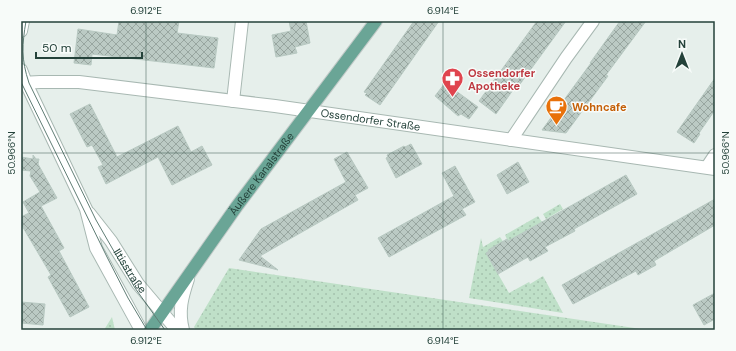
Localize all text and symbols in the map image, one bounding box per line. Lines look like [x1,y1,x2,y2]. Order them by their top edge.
text: 6.912°E [130,4,162,17]
text: 6.914°E [427,4,459,17]
scale bar [36,34,142,60]
north arrow [662,34,702,74]
text: N [678,37,686,51]
text: 50 m [42,40,71,56]
pharmacy icon: Ossendorfer Apotheke [440,66,466,99]
place label: Ossendorfer Apotheke [468,66,536,93]
cafe icon: Wohncafe [543,94,569,127]
place label: Wohncafe [572,100,627,114]
street label: Ossendorfer Straße [320,106,421,134]
street label: Äußere Kanalstraße [226,129,297,218]
text: 50.966°N [5,131,18,175]
text: 50.966°N [719,131,732,175]
street label: Iltisstraße [110,246,150,296]
text: 6.912°E [130,334,162,347]
text: 6.914°E [427,334,459,347]

